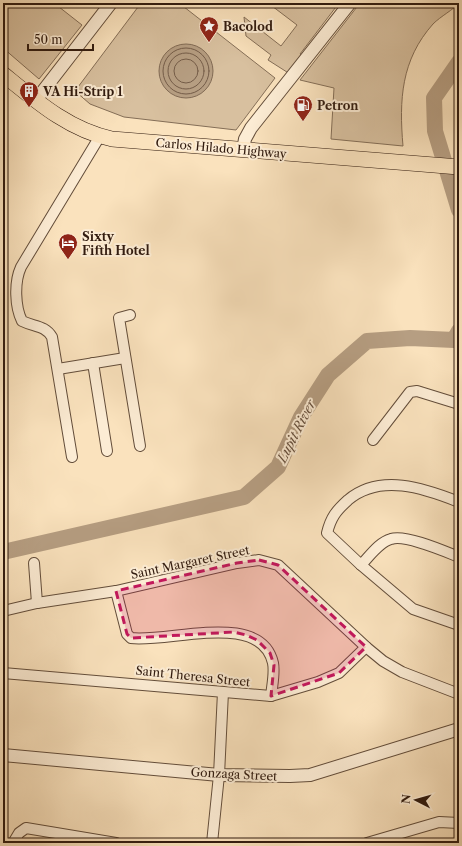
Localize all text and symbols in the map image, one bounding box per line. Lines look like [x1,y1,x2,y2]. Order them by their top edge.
place icon: Bacolod [198,15,220,43]
place label: Bacolod [223,19,273,34]
scale bar [28,26,93,52]
text: 50 m [34,32,63,47]
building icon: VA Hi-Strip 1 [18,80,40,108]
place label: VA Hi-Strip 1 [42,84,123,99]
fuel station icon: Petron [292,94,314,122]
place label: Petron [317,98,359,113]
street label: Carlos Hilado Highway [155,135,287,161]
place label: Sixty Fifth Hotel [82,229,150,258]
hotel icon: Sixty Fifth Hotel [57,232,79,260]
water label: Lupit River [273,396,319,466]
street label: Saint Margaret Street [129,542,252,582]
street label: Saint Theresa Street [135,663,252,690]
street label: Gonzaga Street [190,764,278,784]
north arrow [396,780,436,820]
text: N [399,793,414,804]

